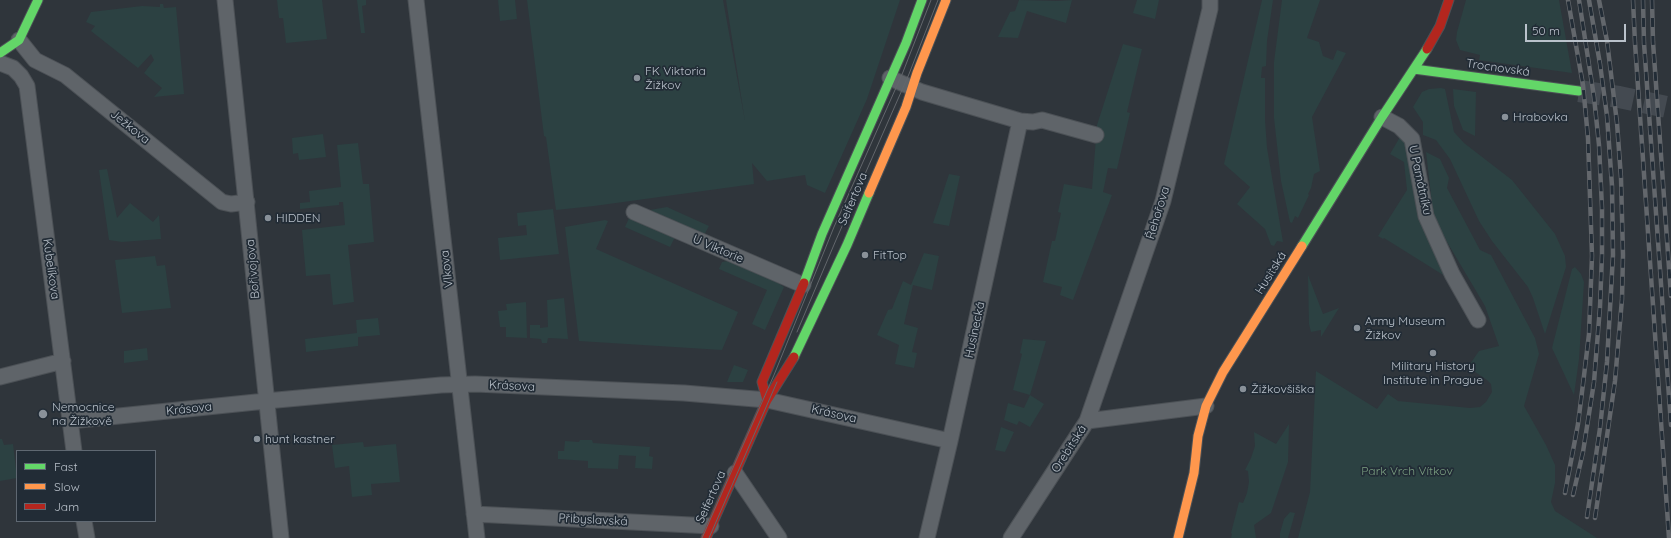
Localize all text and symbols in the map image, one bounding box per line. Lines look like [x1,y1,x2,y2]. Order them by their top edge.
scale bar [1527,16,1628,42]
text: 50 m [1532,23,1560,38]
street label: Trocnovská [1465,56,1531,80]
place label: FK Viktoria Žižkov [645,64,706,92]
marker: FK Viktoria Žižkov [632,73,642,83]
street label: Ježkova [107,107,153,147]
place label: Hrabovka [1513,110,1568,124]
marker: Hrabovka [1500,112,1510,122]
street label: U Památníku [1406,144,1434,216]
street label: Seifertova [835,170,871,228]
street label: Řehořova [1143,185,1173,241]
place label: HIDDEN [276,211,320,225]
marker: HIDDEN [263,213,273,223]
street label: U Viktorie [690,232,746,266]
street label: Kubelíkova [40,238,62,300]
street label: Bořivojova [243,239,263,299]
place label: FitTop [873,248,907,262]
street label: Vlkova [438,249,456,289]
street label: Husitská [1252,249,1290,297]
marker: FitTop [860,250,870,260]
street label: Husinecká [962,301,988,359]
place label: Army Museum Žižkov [1365,314,1445,342]
marker: Army Museum Žižkov [1352,323,1362,333]
marker: Military History Institute in Prague [1428,348,1438,358]
place label: Military History Institute in Prague [1383,359,1483,387]
street label: Krásova [489,378,535,394]
place label: Žižkovšiška [1251,382,1314,396]
marker: Žižkovšiška [1238,384,1248,394]
street label: Krásova [165,399,213,419]
place label: Nemocnice na Žižkově [52,400,114,428]
street label: Krásova [810,402,858,426]
marker: Nemocnice na Žižkově [37,408,49,420]
street label: Orebitská [1048,423,1090,475]
place label: hunt kastner [265,432,335,446]
marker: hunt kastner [252,434,262,444]
legend [16,450,156,522]
text: Fast [54,459,78,474]
park label: Park Vrch Vítkov [1361,464,1453,478]
street label: Seifertova [693,468,729,526]
text: Slow [54,479,80,494]
text: Jam [54,499,79,514]
street label: Přibyslavská [558,511,628,529]

